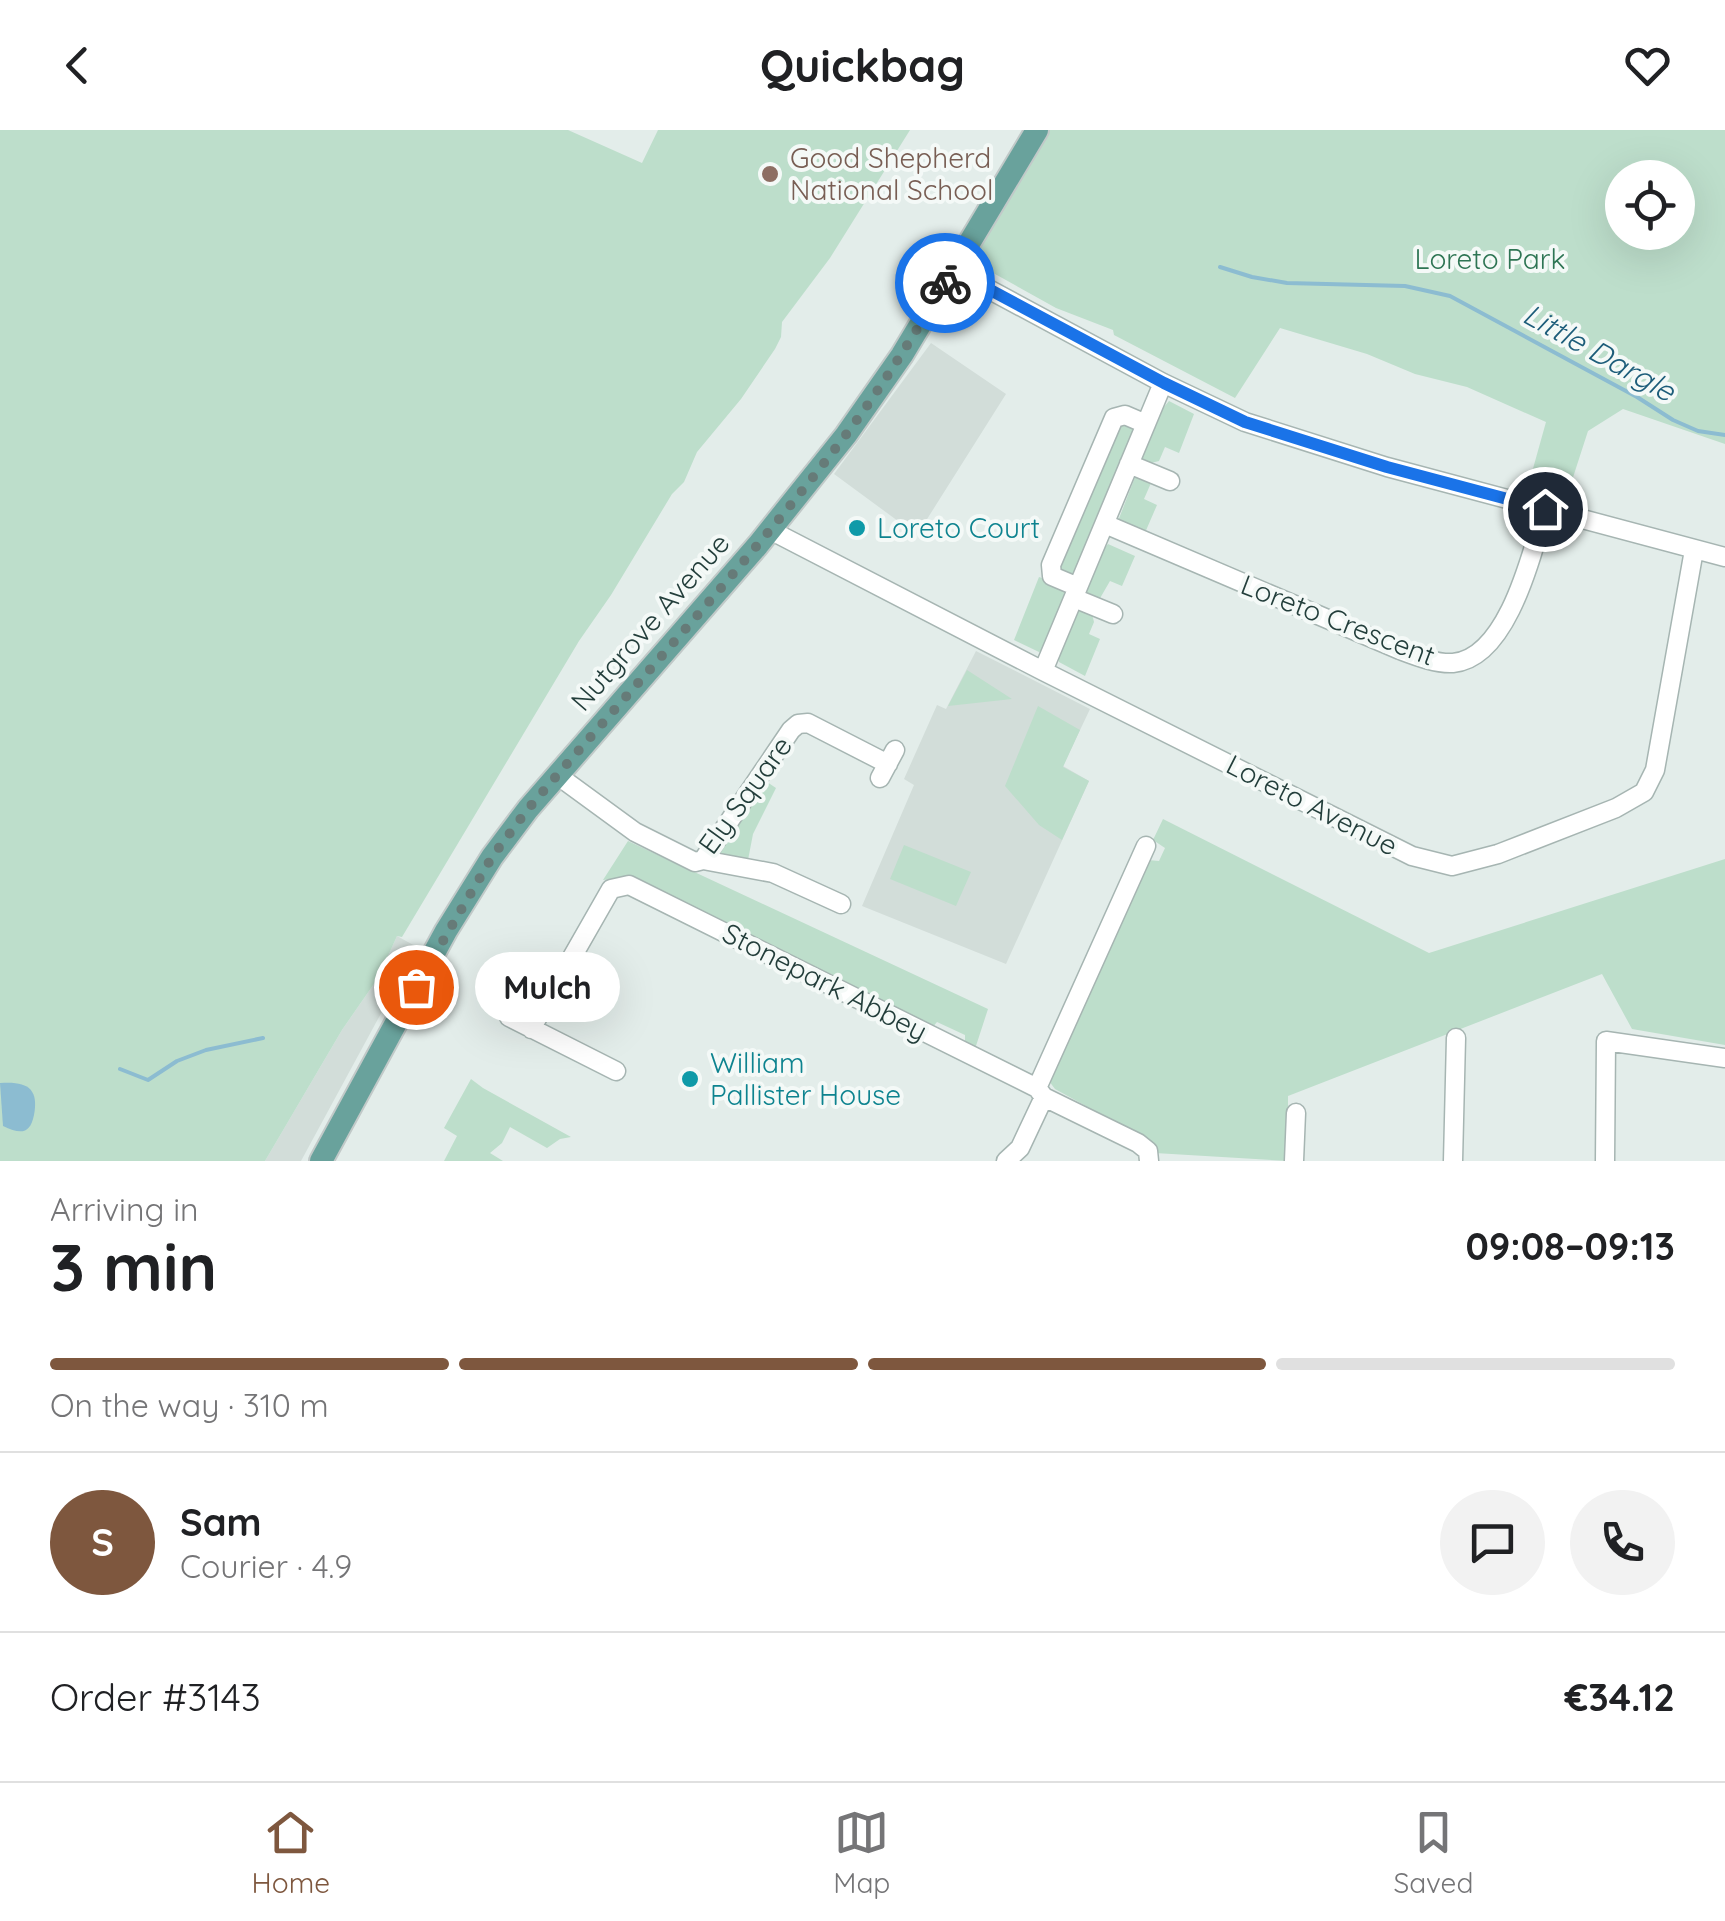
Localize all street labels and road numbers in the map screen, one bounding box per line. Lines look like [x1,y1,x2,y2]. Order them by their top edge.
street label: Nutgrove Avenue [563,526,736,718]
street label: Loreto Crescent [1236,566,1440,673]
street label: Ely Square [690,729,799,860]
street label: Loreto Avenue [1221,746,1404,863]
street label: Stonepark Abbey [717,915,933,1048]

